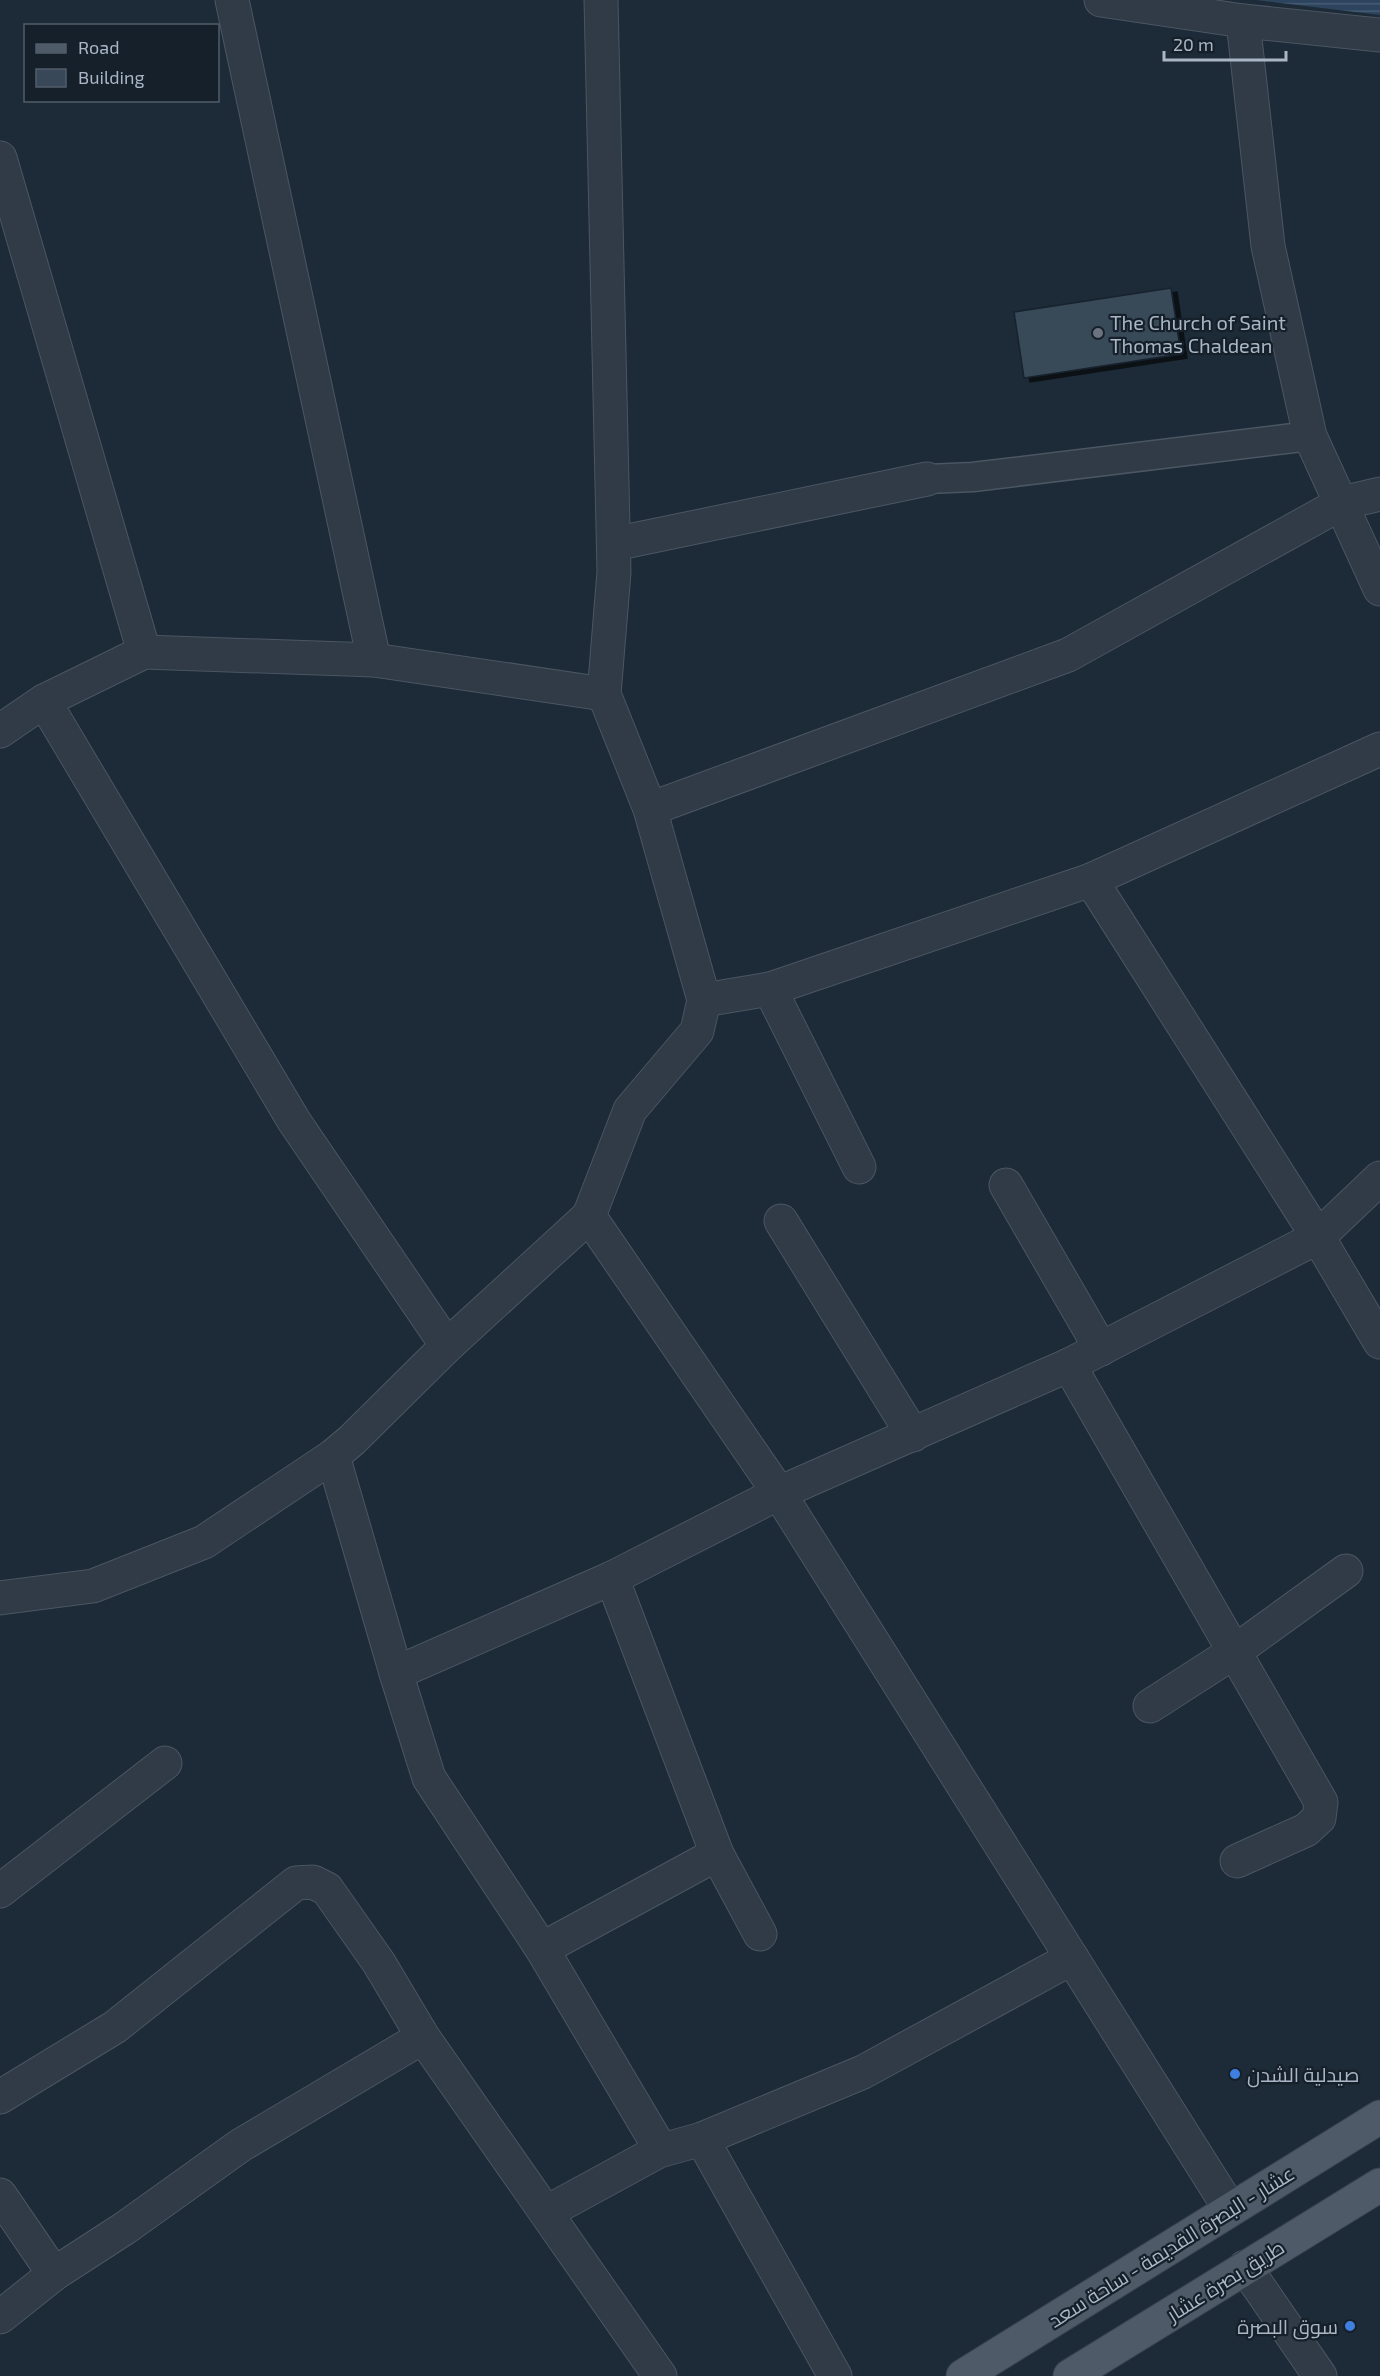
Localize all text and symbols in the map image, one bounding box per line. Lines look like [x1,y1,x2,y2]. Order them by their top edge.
legend [24,24,219,102]
scale bar [1164,24,1286,62]
text: 20 m [1173,33,1214,55]
text: Road [78,36,119,58]
text: Building [78,66,145,88]
place label: The Church of Saint Thomas Chaldean [1110,310,1286,357]
marker: The Church of Saint Thomas Chaldean [1091,326,1105,340]
place label: صيدلية الشدن [1247,2062,1359,2088]
marker: صيدلية الشدن [1228,2067,1242,2081]
street label: عشار - البصرة القديمة - ساحة سعد [1044,2160,1299,2333]
street label: طريق بصرة عشار [1161,2234,1289,2328]
place label: سوق البصرة [1237,2314,1338,2340]
marker: سوق البصرة [1343,2319,1357,2333]

